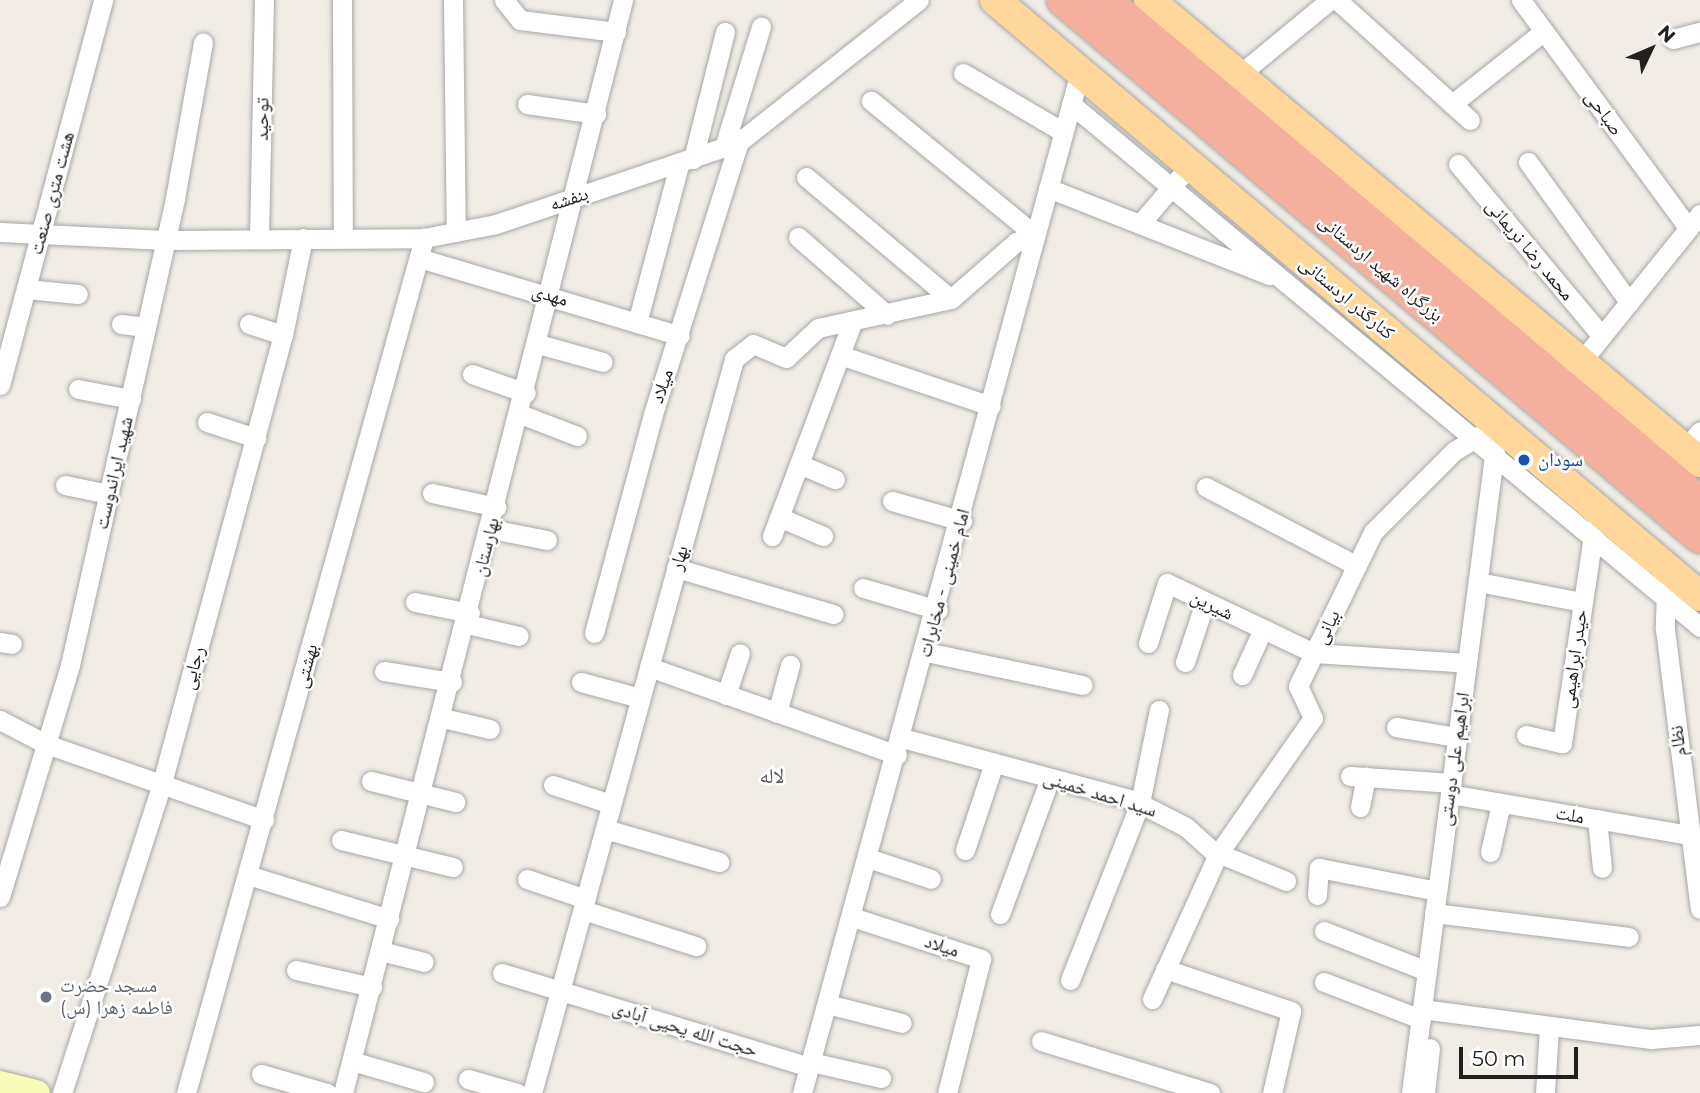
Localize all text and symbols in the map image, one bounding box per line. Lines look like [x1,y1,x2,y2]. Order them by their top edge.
north arrow [1616,14,1686,84]
text: N [1653,21,1680,48]
street label: صباحی [1580,86,1628,140]
street label: توحید [250,97,274,141]
street label: هشت متری صنعت [25,129,79,257]
street label: بنفشه [547,182,591,216]
street label: محمد رضا نریمانی [1481,195,1579,305]
street label: بزرگراه شهید اردستانی [1314,209,1448,327]
street label: کنارگذر اردستانی [1295,252,1399,344]
street label: مهدی [529,279,571,311]
street label: میلاد [646,366,678,406]
street label: شهید ایراندوست [90,414,138,532]
place label: سودان [1538,449,1583,471]
marker: سودان [1516,452,1532,468]
street label: امام خمینی - مخابرات [913,506,975,660]
street label: بهارستان [468,515,504,579]
street label: بهار [665,543,693,573]
street label: شیرین [1187,585,1237,625]
street label: بیانی [1309,606,1345,648]
street label: حیدر ابراهیمی [1556,608,1592,710]
street label: بهشتی [289,641,323,691]
street label: رجایی [176,644,210,692]
street label: ابراهیم علی دوستی [1433,691,1475,827]
street label: نظام [1665,724,1691,758]
district label: لاله [760,763,784,789]
street label: سید احمد خمینی [1041,766,1159,822]
street label: ملت [1554,801,1586,829]
street label: میلاد [922,930,962,962]
place label: مسجد حضرت فاطمه زهرا (س) [60,975,173,1019]
marker: مسجد حضرت فاطمه زهرا (س) [38,989,54,1005]
street label: حجت الله یحیی آبادی [610,996,760,1062]
scale bar [1462,1034,1581,1078]
text: 50 m [1472,1046,1526,1071]

